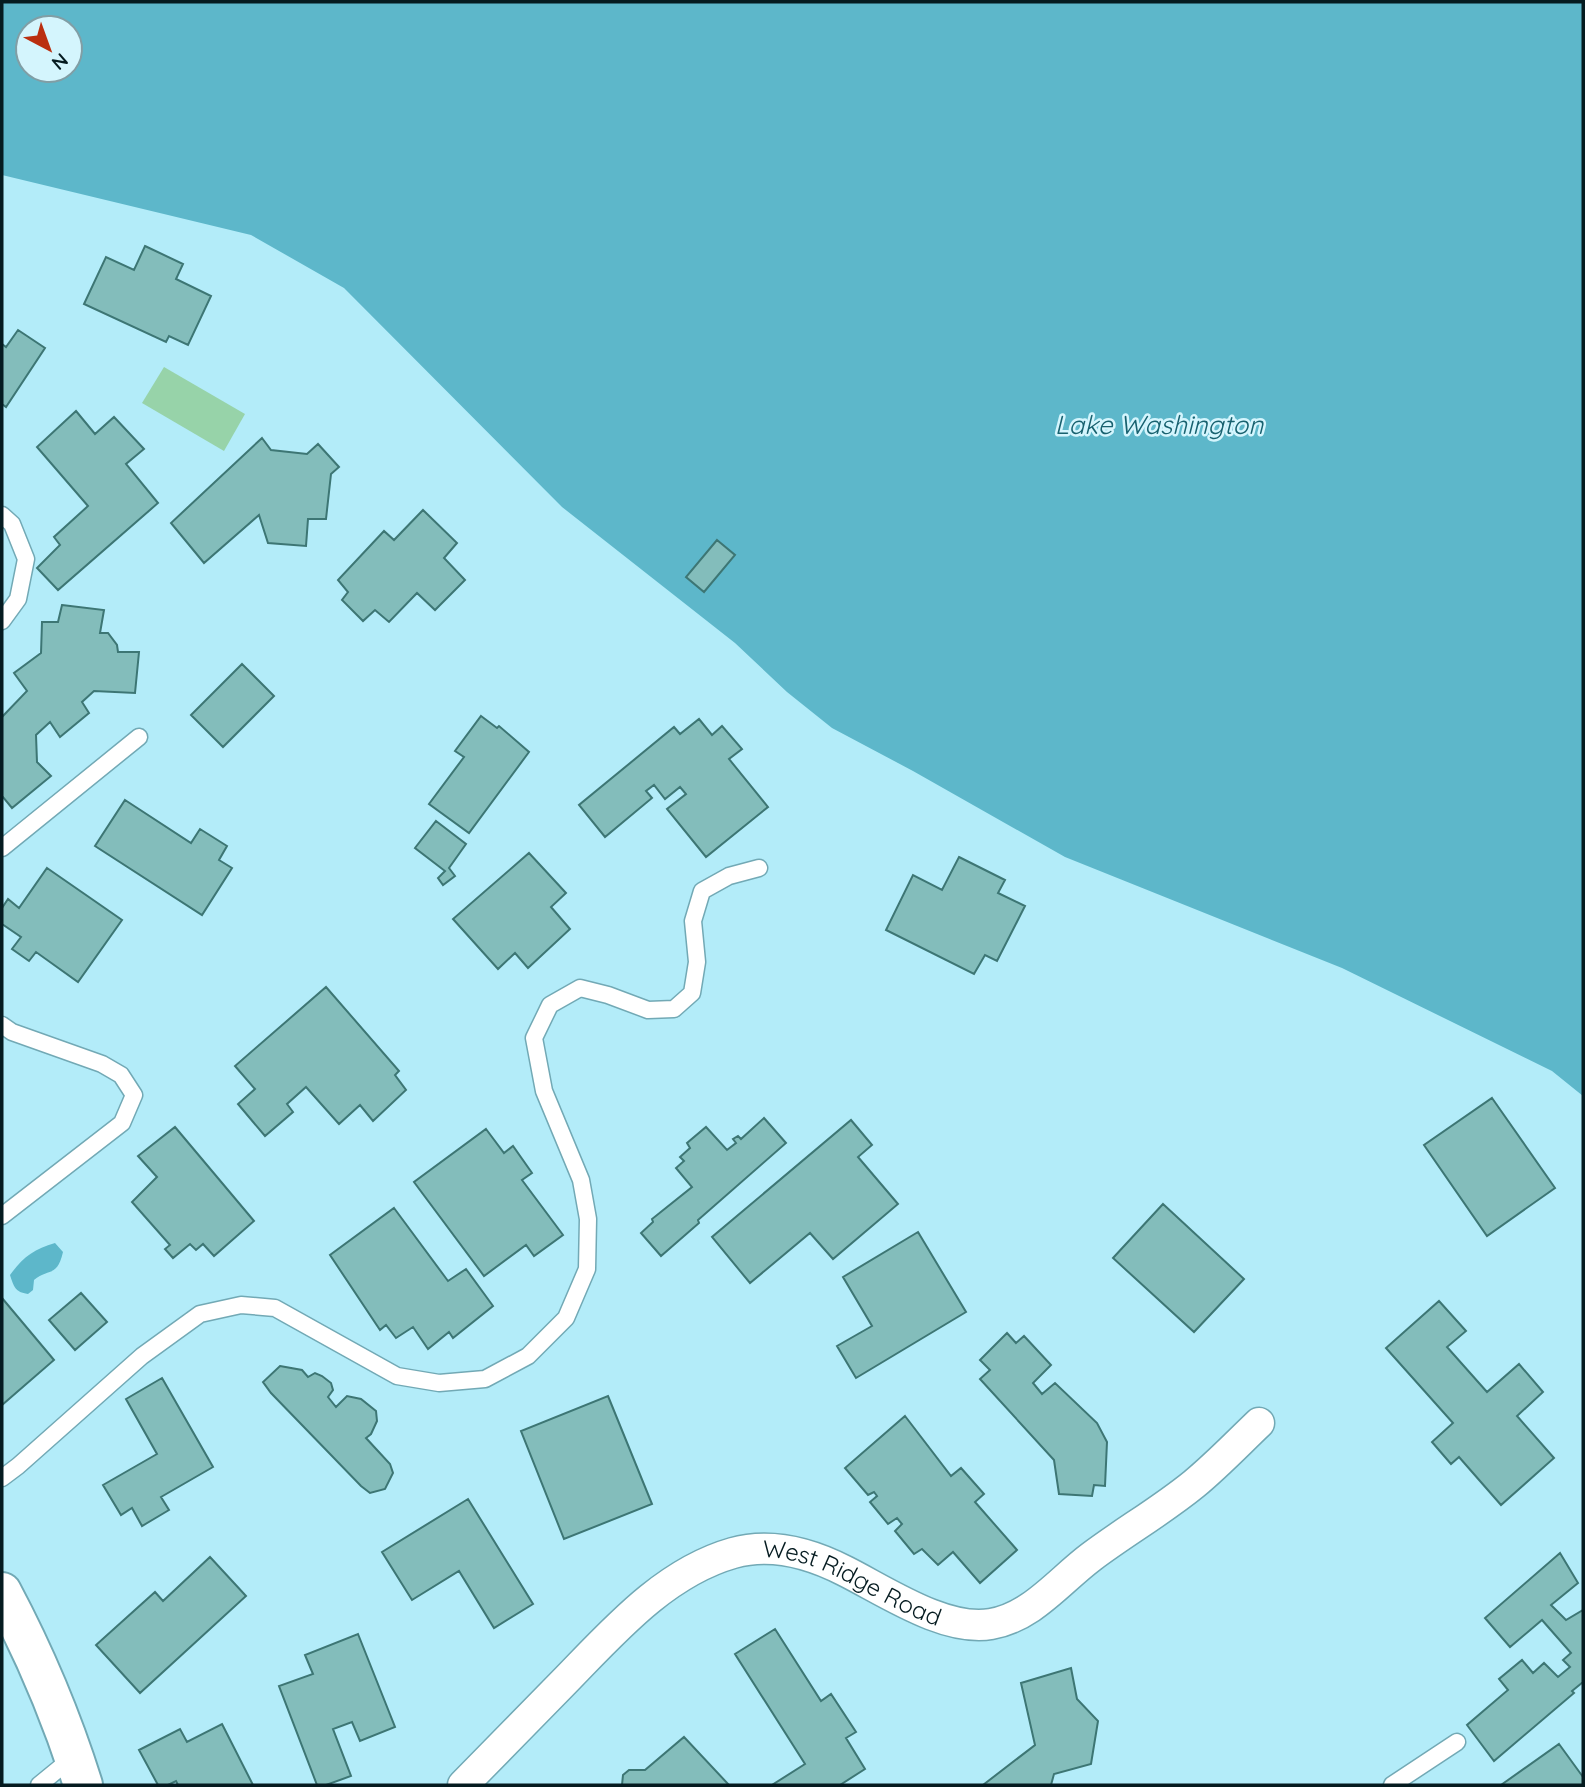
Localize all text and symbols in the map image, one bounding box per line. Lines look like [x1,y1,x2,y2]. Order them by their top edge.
north arrow [14,14,84,84]
text: N [47,48,73,75]
water label: Lake Washington [1055,408,1264,441]
street label: West Ridge Road [762,1533,946,1632]

